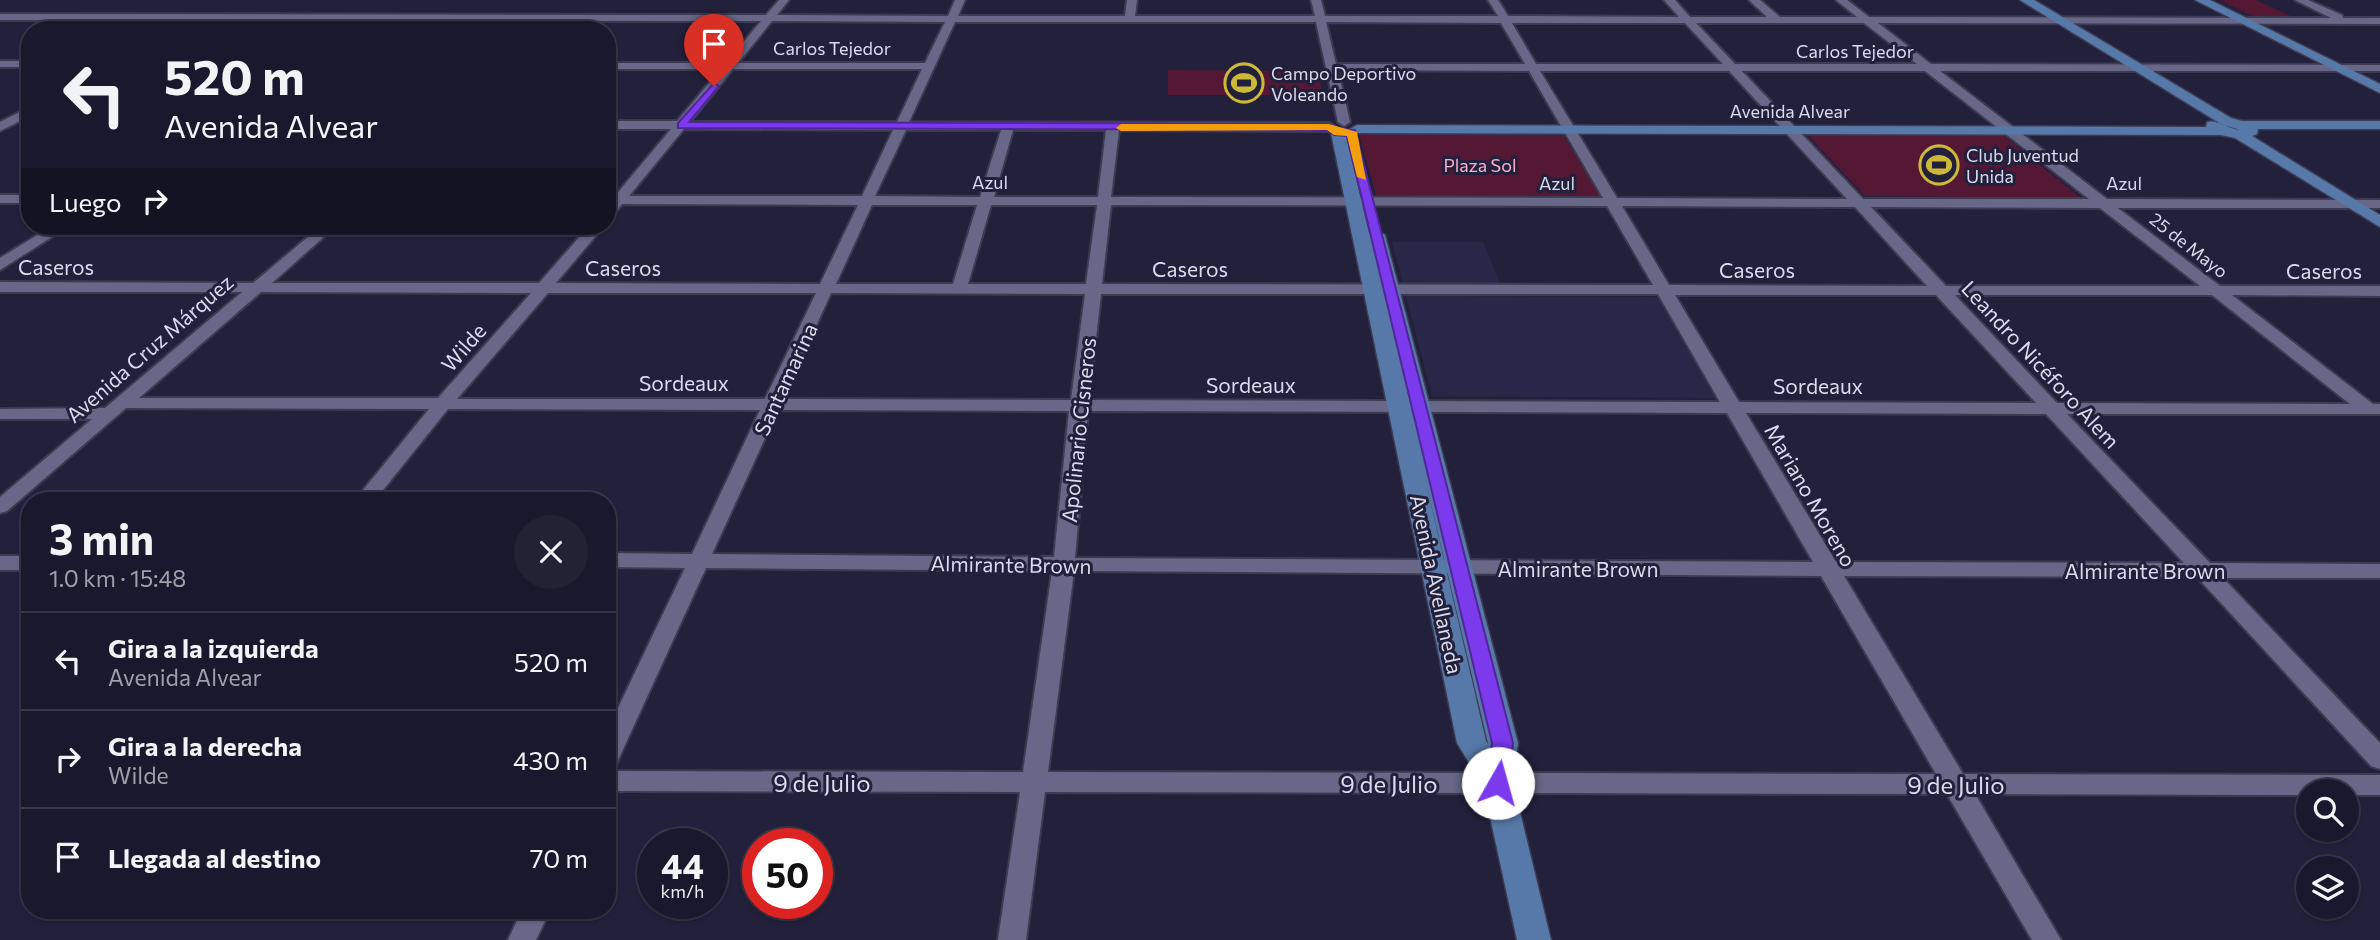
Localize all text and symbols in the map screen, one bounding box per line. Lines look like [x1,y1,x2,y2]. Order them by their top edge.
pin [684,14,744,86]
icon: arrive [695,25,733,63]
street label: Carlos Tejedor [773,37,891,59]
street label: Carlos Tejedor [1796,40,1914,62]
text: 520 m [164,45,305,105]
icon: left [49,49,140,140]
sports icon: Campo Deportivo Voleando [1223,62,1265,104]
place label: Campo Deportivo Voleando [1271,62,1416,105]
street label: Avenida Alvear [1730,100,1850,122]
text: Avenida Alvear [164,105,378,145]
sports icon: Club Juventud Unida [1918,144,1960,186]
place label: Club Juventud Unida [1966,144,2079,187]
park label: Plaza Sol [1444,154,1516,176]
street label: Azul [972,171,1008,193]
street label: Azul [1539,172,1575,194]
street label: Azul [2106,172,2142,194]
icon: right [136,182,174,220]
text: Luego [49,186,122,217]
street label: 25 de Mayo [2146,208,2232,282]
street label: Caseros [18,254,94,279]
street label: Caseros [585,255,661,280]
street label: Caseros [1152,256,1228,281]
street label: Caseros [1719,257,1795,282]
street label: Caseros [2286,258,2362,283]
street label: Avenida Cruz Márquez [60,269,238,427]
street label: Leandro Nicéforo Alem [1957,275,2125,453]
street label: Wilde [435,318,491,376]
street label: Santamarina [748,319,822,439]
street label: Apolinario Cisneros [1056,336,1100,524]
street label: Sordeaux [639,370,729,395]
street label: Sordeaux [1206,372,1296,397]
street label: Sordeaux [1773,373,1863,398]
street label: Mariano Moreno [1760,419,1862,571]
street label: Avenida Avellaneda [1406,492,1468,676]
text: 3 min [49,512,154,564]
button: close [514,515,588,589]
street label: Almirante Brown [930,550,1092,578]
street label: Almirante Brown [1498,556,1658,581]
street label: Almirante Brown [2065,558,2225,583]
text: 1.0 km · 15:48 [49,564,186,592]
text: Gira a la izquierda [108,632,319,663]
icon: left [49,642,87,680]
text: 520 m [514,646,588,677]
text: Avenida Alvear [108,663,262,691]
text: Gira a la derecha [108,730,302,761]
icon: right [49,740,87,778]
text: 430 m [513,744,588,775]
position arrow [1461,746,1535,820]
text: Wilde [108,761,169,789]
street label: 9 de Julio [773,768,871,797]
street label: 9 de Julio [1340,769,1438,798]
street label: 9 de Julio [1907,770,2005,799]
map controls [2296,779,2359,919]
button: search [2296,779,2359,842]
speed limit sign: 50 [742,828,833,919]
icon: arrive [49,838,87,876]
text: Llegada al destino [108,842,321,873]
text: 70 m [530,842,588,873]
text: 44 [661,843,704,886]
button: layers [2296,856,2359,919]
text: km/h [661,880,704,902]

